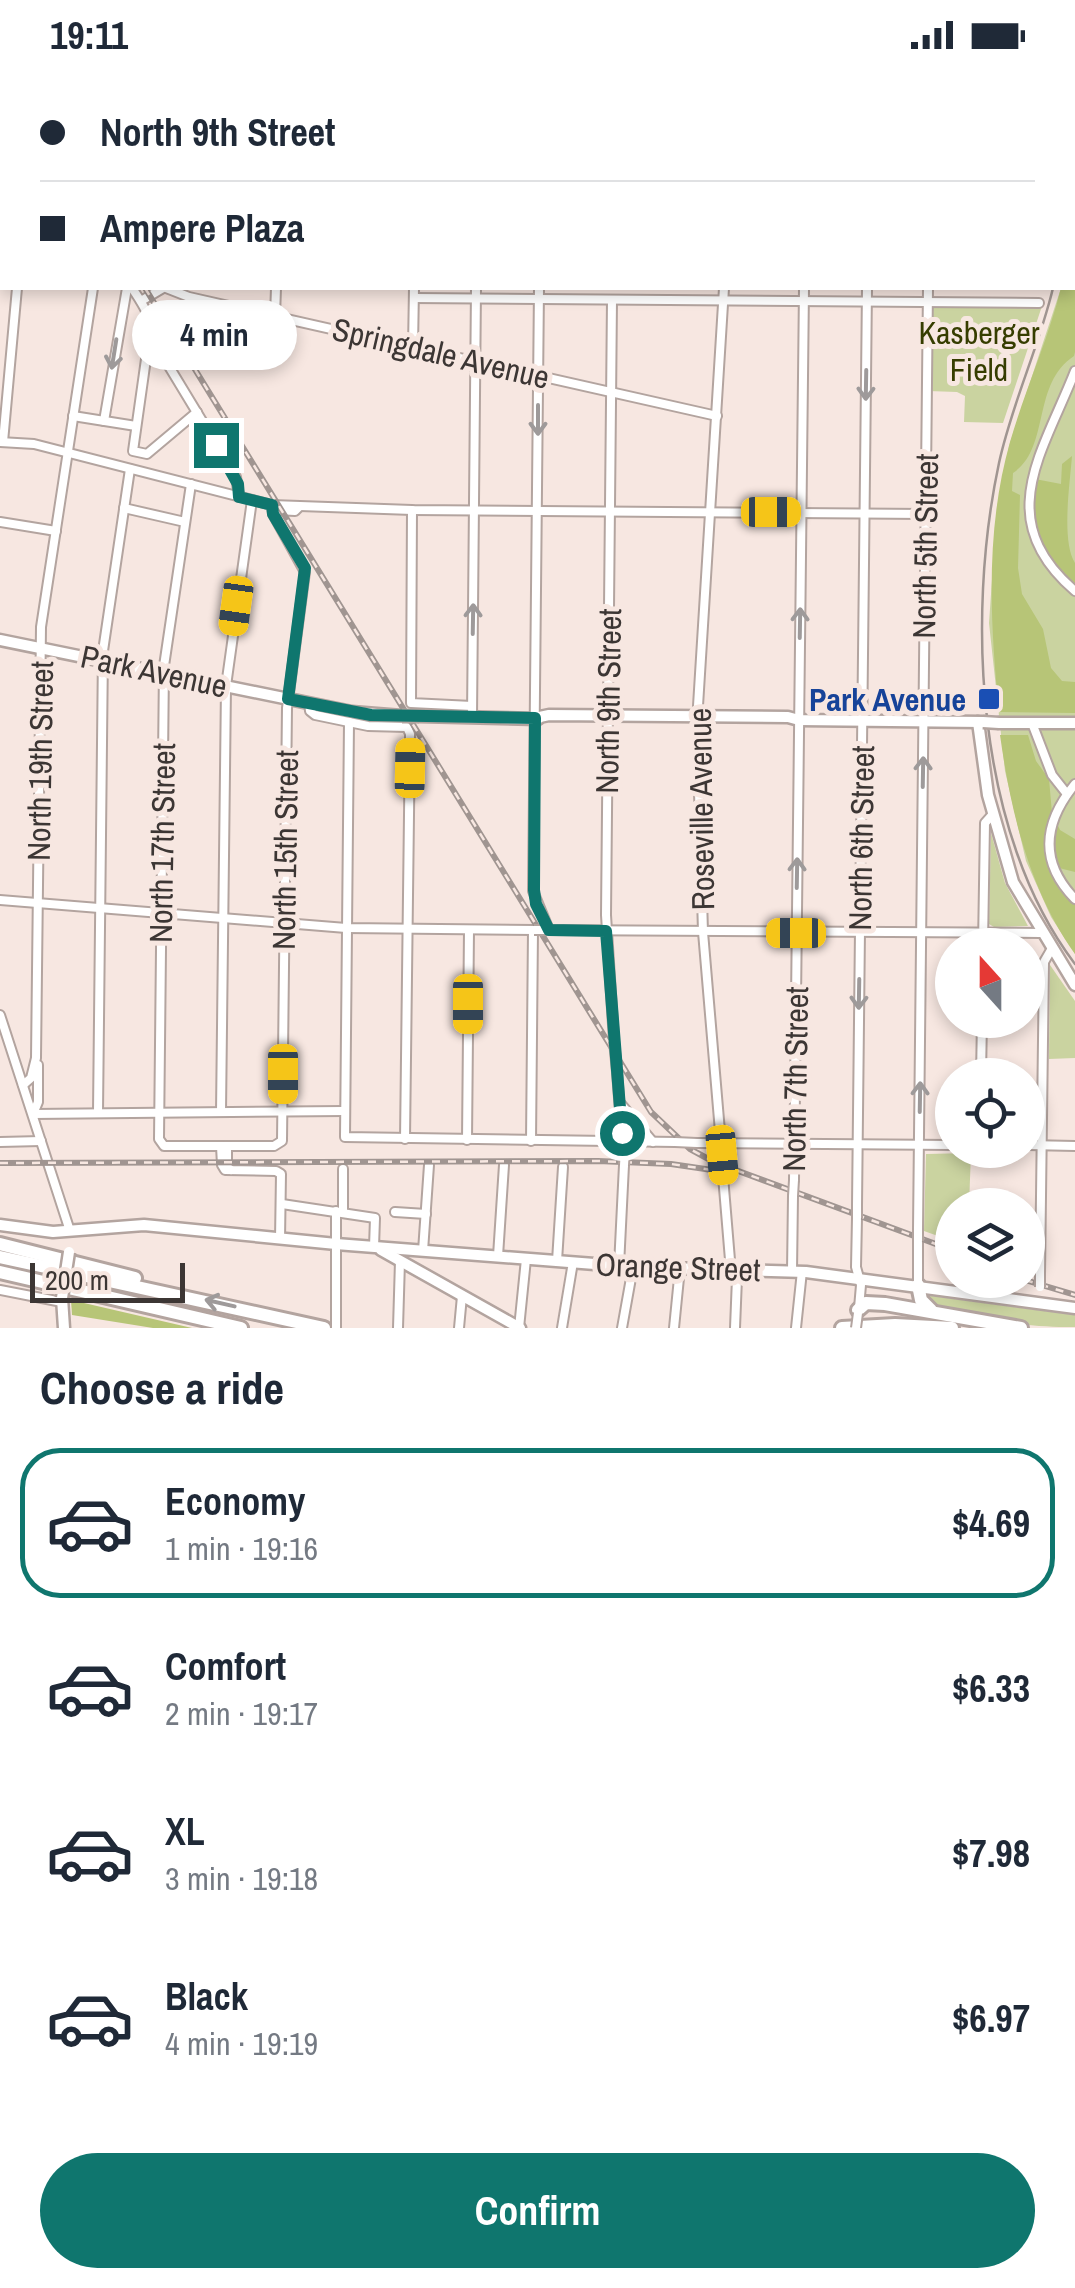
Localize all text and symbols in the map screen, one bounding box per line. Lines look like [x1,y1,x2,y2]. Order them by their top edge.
text: 19:11 [50,10,128,61]
text: North 9th Street [100,107,335,158]
text: Ampere Plaza [100,203,304,254]
callout: 4 min [134,300,298,370]
street label: Springdale Avenue [328,307,554,399]
park label: Kasberger Field [918,311,1040,391]
text: 4 min [180,313,249,356]
one-way arrow [105,337,123,370]
one-way arrow [856,368,876,400]
one-way arrow [528,403,547,435]
route end [194,423,239,468]
street label: North 5th Street [902,453,948,639]
car [741,497,801,527]
car [217,574,255,638]
one-way arrow [463,604,482,636]
one-way arrow [790,607,810,640]
street label: North 9th Street [585,608,631,794]
street label: Park Avenue [77,635,231,707]
street label: North 19th Street [17,661,63,861]
place label: Park Avenue [809,678,966,721]
marker: Park Avenue [976,686,1002,712]
street label: Roseville Avenue [678,707,724,911]
car [394,738,426,798]
street label: North 17th Street [139,743,185,943]
street label: North 6th Street [838,745,884,931]
street label: North 15th Street [262,750,308,950]
one-way arrow [914,756,932,788]
one-way arrow [788,857,806,890]
car [766,918,826,948]
north arrow [935,928,1045,1038]
map controls [935,928,1045,1298]
car [453,974,483,1034]
one-way arrow [850,976,868,1009]
street label: North 7th Street [772,986,818,1172]
car [268,1044,298,1104]
button: locate [935,1058,1045,1168]
one-way arrow [910,1081,929,1113]
route start [600,1111,645,1156]
car [704,1124,740,1186]
button: layers [935,1188,1045,1298]
street label: Orange Street [595,1243,761,1291]
scale bar [30,1258,185,1302]
text: 200 m [45,1261,109,1299]
one-way arrow [205,1293,237,1311]
text: Choose a ride [40,1357,284,1418]
text: Economy [165,1476,305,1527]
icon: car [45,1478,135,1568]
text: $4.69 [952,1498,1030,1549]
text: 1 min · 19:16 [165,1527,318,1570]
text: Comfort [165,1641,286,1692]
icon: car [45,1643,135,1733]
text: $6.33 [952,1663,1030,1714]
text: 2 min · 19:17 [165,1692,318,1735]
text: XL [165,1806,205,1857]
icon: car [45,1808,135,1898]
text: $7.98 [952,1828,1030,1879]
text: 3 min · 19:18 [165,1857,318,1900]
text: Black [165,1971,248,2022]
icon: car [45,1973,135,2063]
text: $6.97 [952,1993,1030,2044]
text: 4 min · 19:19 [165,2022,318,2065]
button: Confirm [40,2153,1035,2268]

